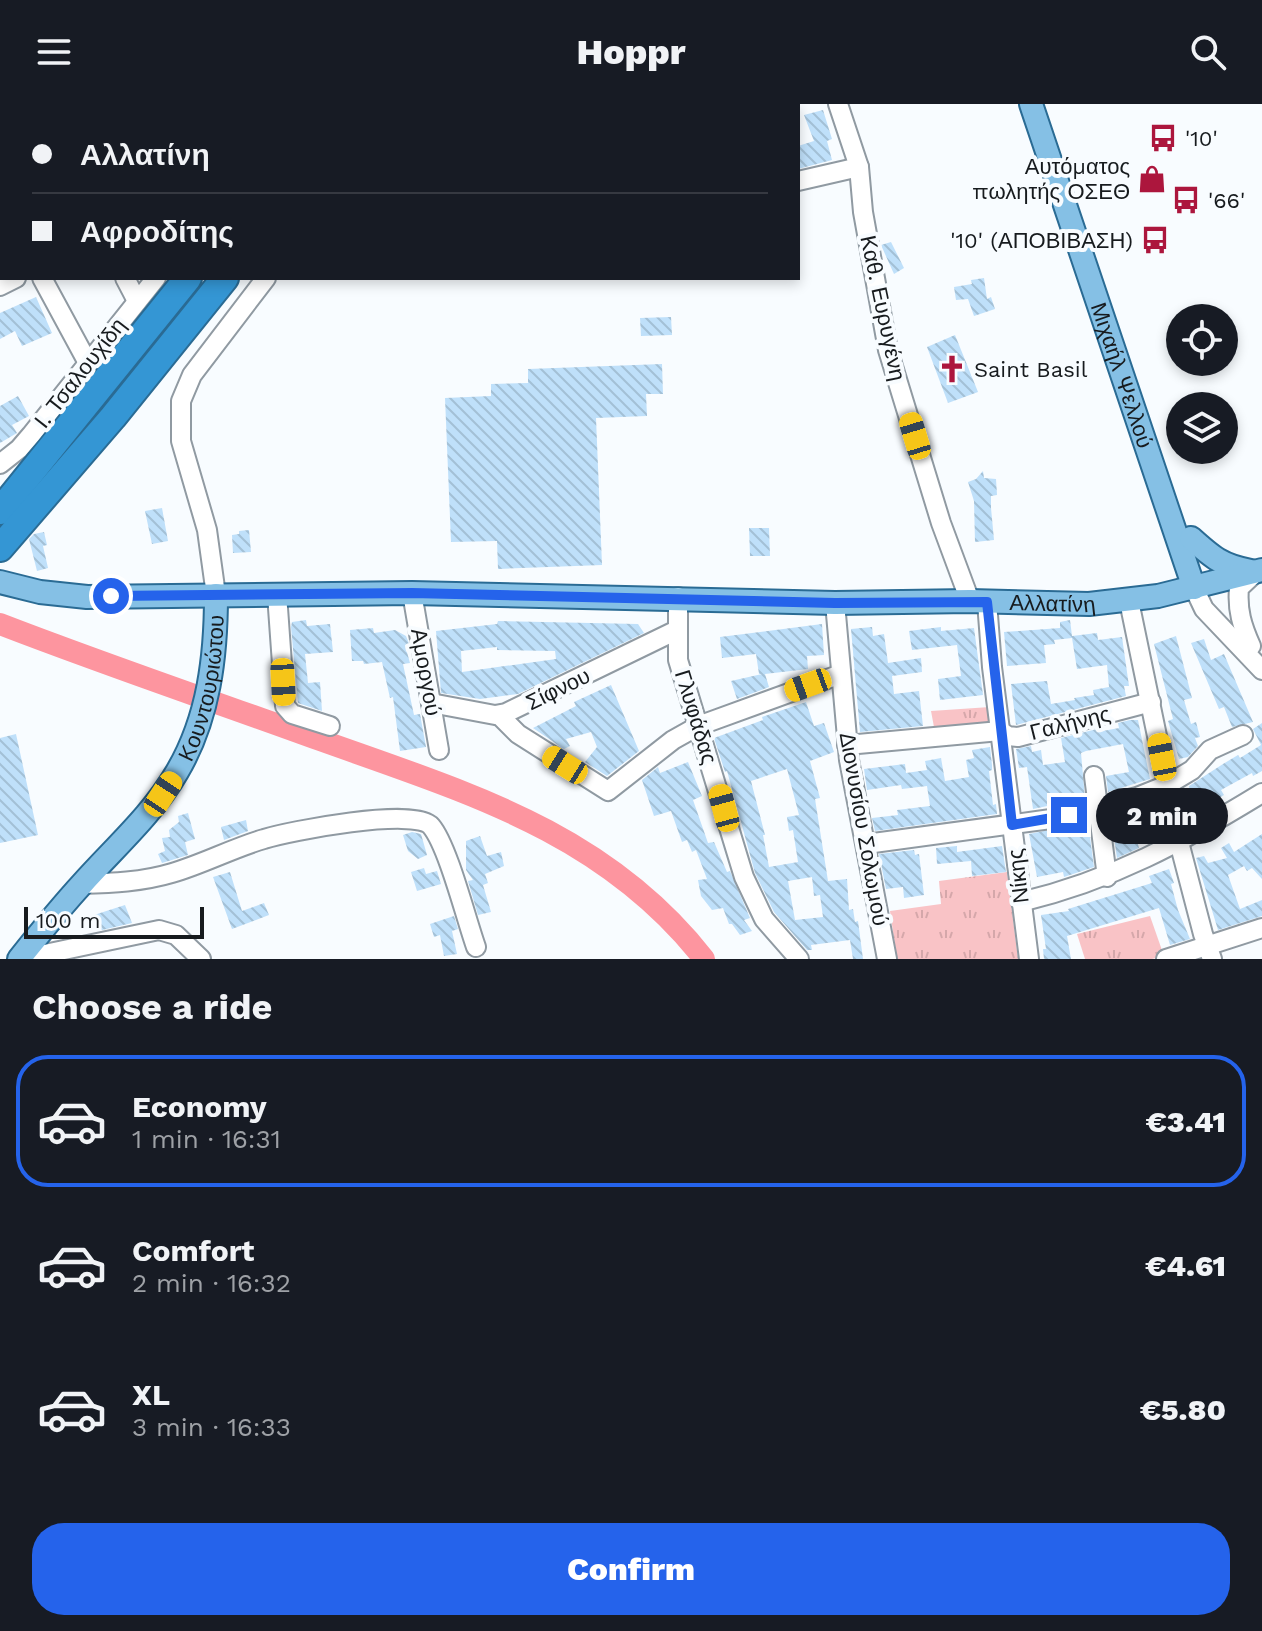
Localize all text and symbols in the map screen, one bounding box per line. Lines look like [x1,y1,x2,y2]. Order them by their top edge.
icon: menu [32,30,76,74]
icon: search [1186,30,1230,74]
text: Hoppr [576,31,686,73]
bus stop icon: '10' [1148,123,1178,153]
place label: '10' [1185,126,1218,151]
text: Αλλατίνη [80,137,210,172]
place label: Αυτόματος πωλητής ΟΣΕΘ [972,154,1130,204]
shop icon: Αυτόματος πωλητής ΟΣΕΘ [1137,164,1167,194]
bus stop icon: '66' [1171,185,1201,215]
place label: '66' [1208,188,1245,213]
text: Αφροδίτης [80,214,234,249]
bus stop icon: '10' (ΑΠΟΒΙΒΑΣΗ) [1140,225,1170,255]
place label: '10' (ΑΠΟΒΙΒΑΣΗ) [950,228,1133,253]
street label: Καθ. Ευρυγένη [855,233,911,383]
street label: Μιχαήλ Ψελλού [1086,299,1158,451]
map controls [1166,304,1238,464]
button: locate [1166,304,1238,376]
street label: Ι. Τσαλουχίδη [29,313,131,433]
church icon: Saint Basil [937,354,967,384]
place label: Saint Basil [974,357,1088,382]
button: layers [1166,392,1238,464]
car [897,410,933,462]
route start [93,578,129,614]
street label: Αλλατίνη [1009,589,1097,617]
street label: Κουντουριώτου [173,614,228,765]
street label: Αμοργού [406,626,446,718]
car [270,657,296,707]
street label: Σίφνου [522,663,594,715]
car [781,666,835,704]
street label: Γλυφάδας [670,667,722,767]
street label: Γαλήνης [1027,701,1113,745]
street label: Διονυσίου Σολωμού [835,730,893,928]
car [1146,731,1178,783]
car [538,742,592,788]
car [140,767,186,821]
car [706,782,742,834]
callout: 2 min [1097,787,1229,843]
route end [1051,797,1087,833]
text: 2 min [1127,801,1197,831]
street label: Νίκης [1002,847,1034,905]
scale bar [24,903,204,939]
text: 100 m [36,908,100,933]
text: Choose a ride [32,986,272,1028]
icon: car [36,1085,108,1157]
text: Economy [132,1089,267,1124]
text: €3.41 [1146,1104,1226,1139]
text: 1 min · 16:31 [132,1124,281,1154]
icon: car [36,1229,108,1301]
text: Comfort [132,1233,254,1268]
text: €4.61 [1145,1248,1226,1283]
text: 2 min · 16:32 [132,1268,291,1298]
icon: car [36,1373,108,1445]
text: XL [132,1377,170,1412]
text: €5.80 [1140,1392,1226,1427]
text: 3 min · 16:33 [132,1412,291,1442]
button: Confirm [32,1523,1230,1615]

